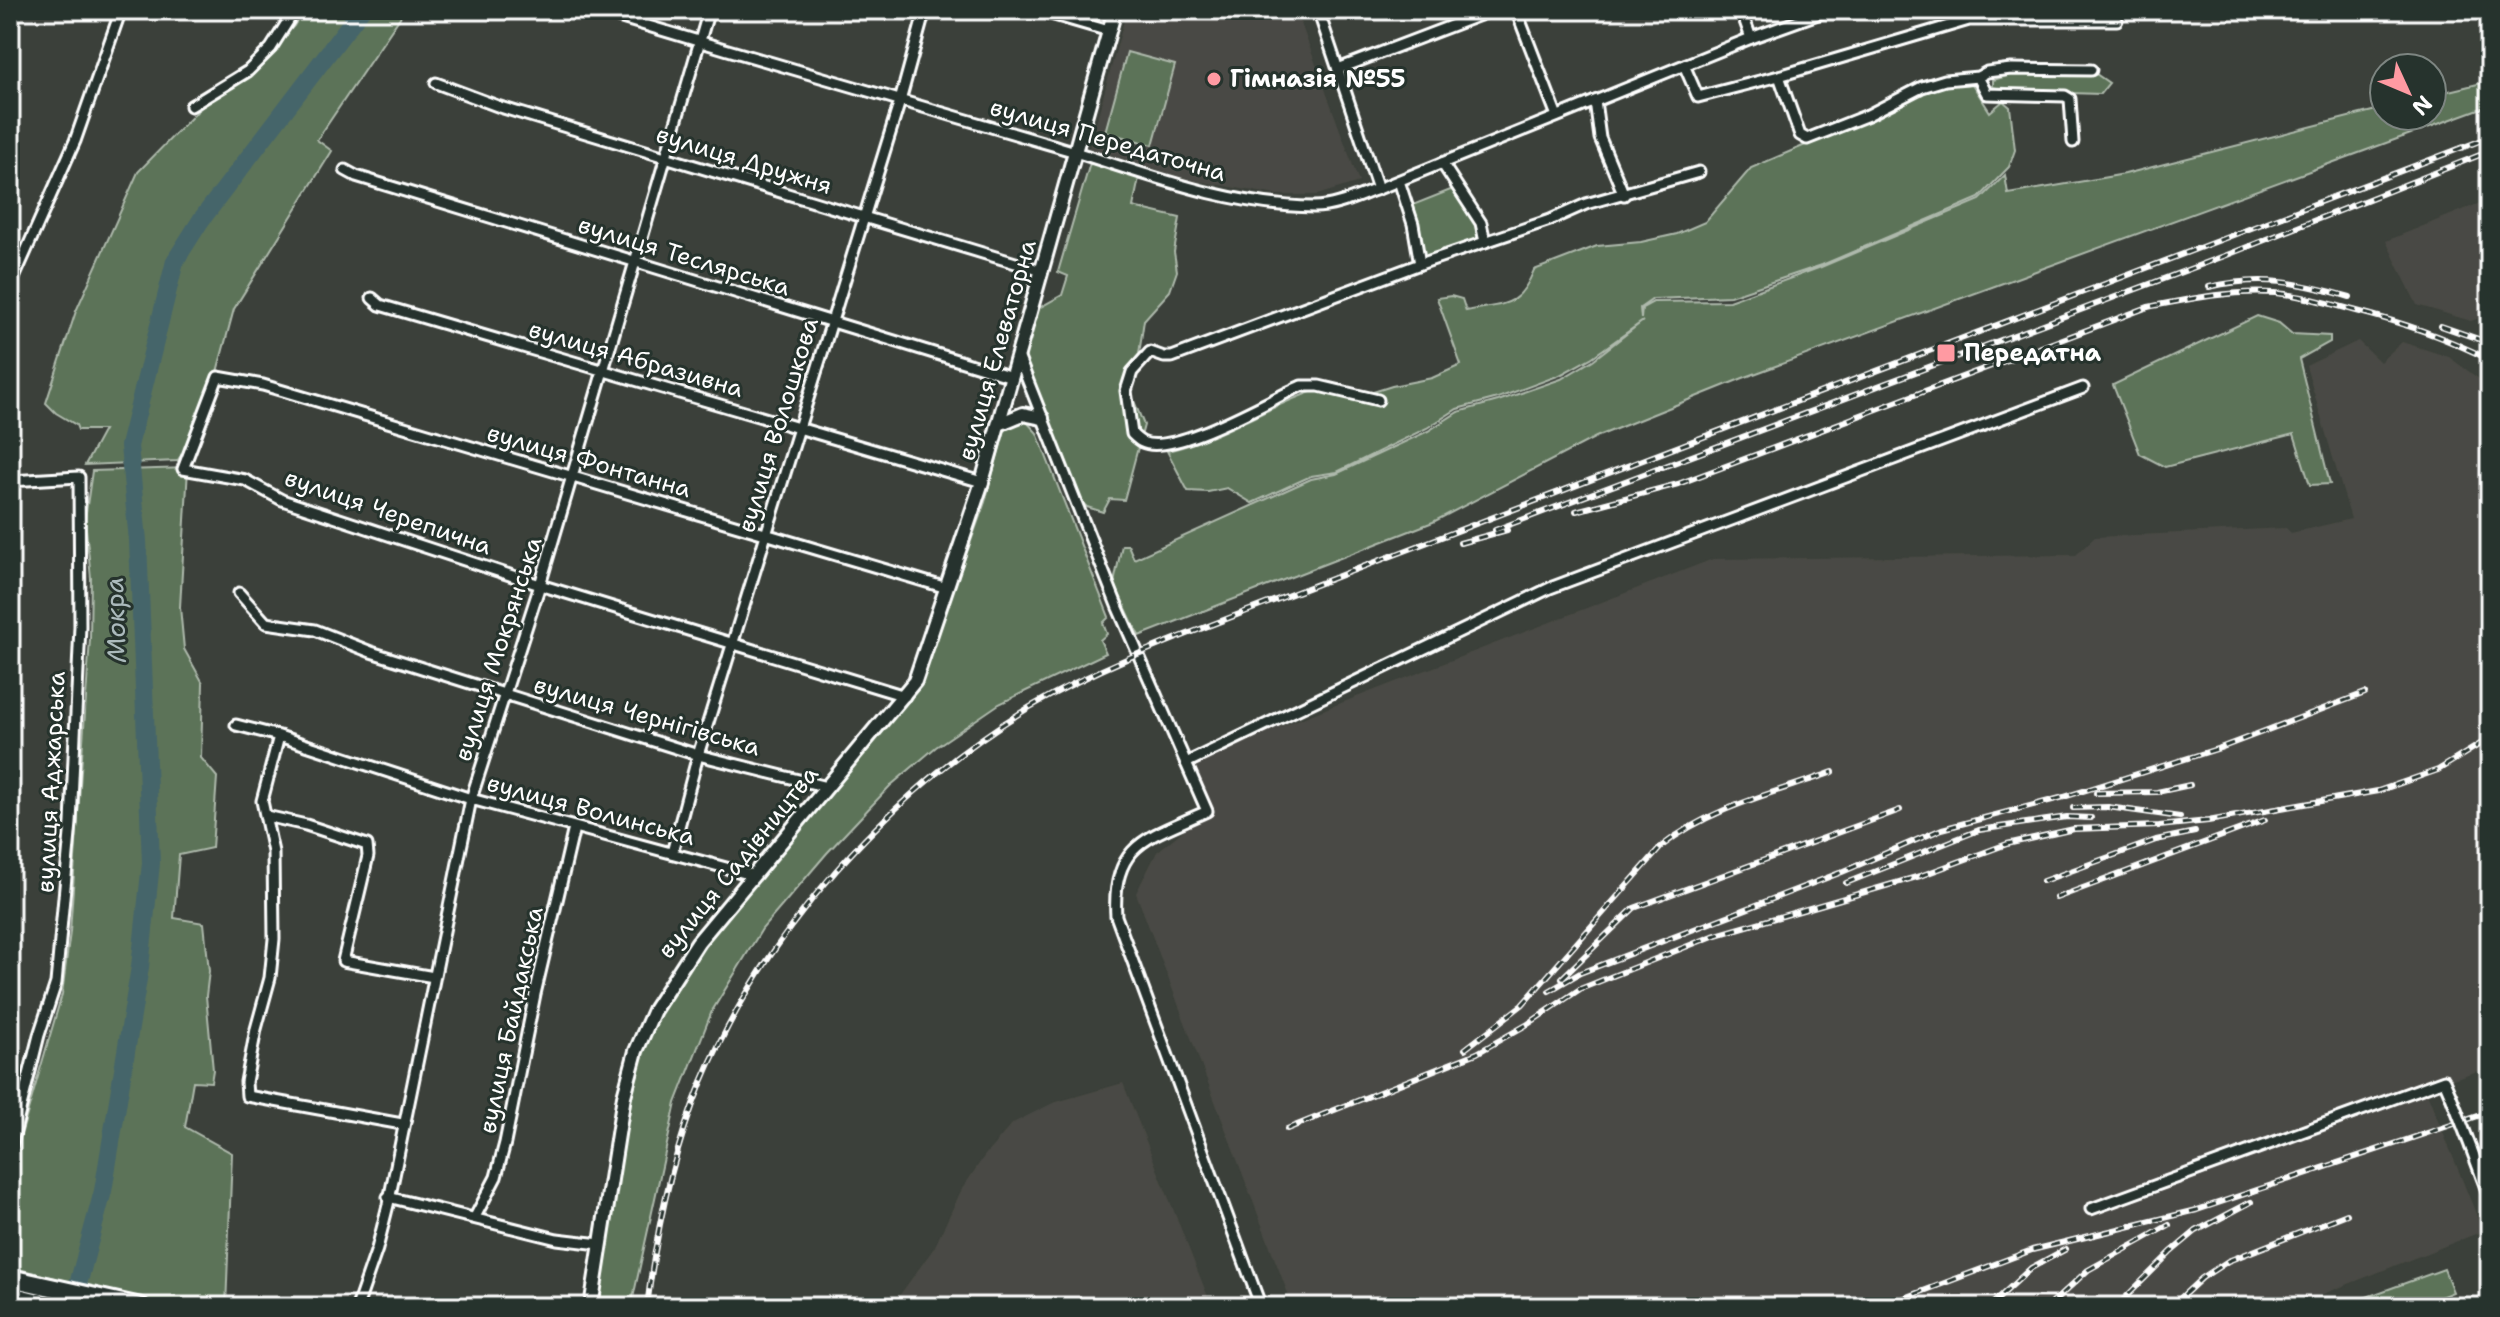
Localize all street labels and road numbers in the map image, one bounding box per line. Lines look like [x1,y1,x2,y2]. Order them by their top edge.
street label: вулиця Передаточна [986,91,1230,189]
street label: вулиця Дружня [652,118,836,202]
street label: вулиця Теслярська [574,209,794,304]
street label: вулиця Елеваторна [950,236,1044,464]
street label: вулиця Абразивна [525,313,747,405]
street label: вулиця Волошкова [730,314,826,536]
street label: вулиця Фонтанна [483,417,695,505]
street label: вулиця Черепична [280,462,496,562]
street label: вулиця Мокрянська [447,533,549,765]
street label: вулиця Чернігівська [530,668,764,764]
street label: вулиця Аджарська [29,670,73,894]
street label: вулиця Садівництва [650,759,826,965]
street label: вулиця Волинська [483,767,699,853]
street label: вулиця Байдакська [471,904,551,1136]

